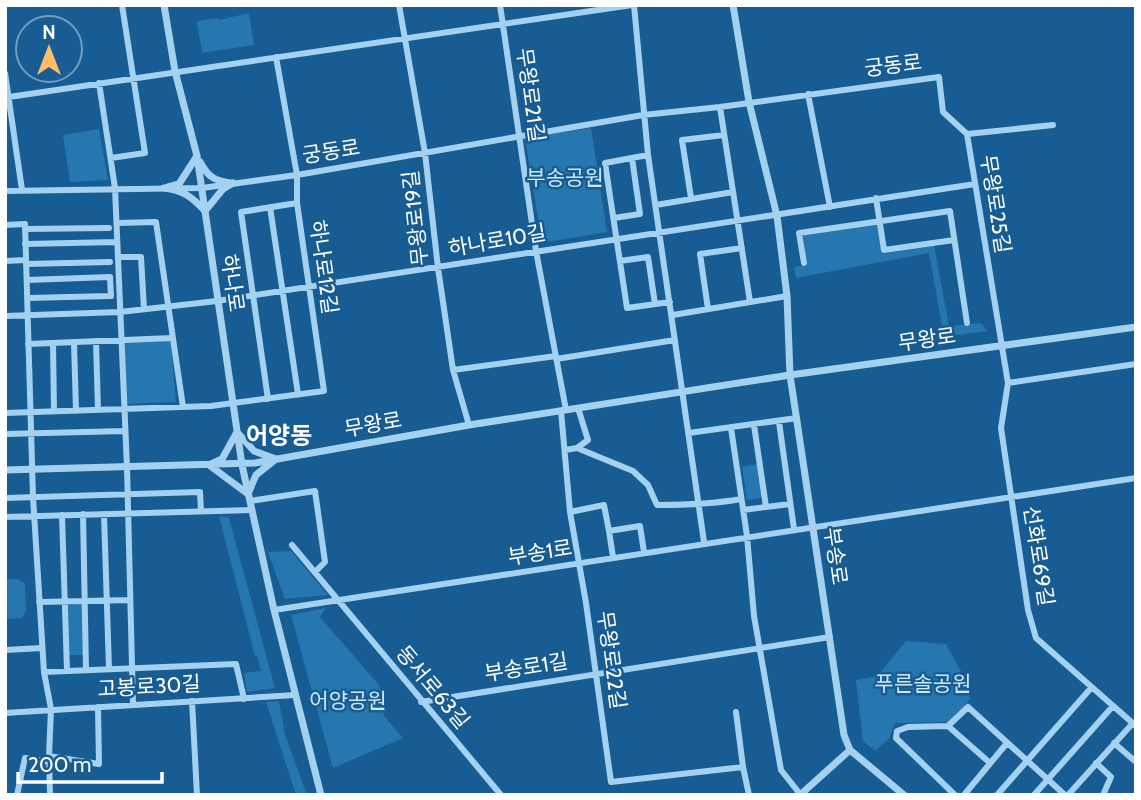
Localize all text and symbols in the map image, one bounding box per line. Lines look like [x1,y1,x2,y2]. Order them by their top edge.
north arrow [14,14,84,84]
text: N [42,21,56,44]
street label: 무왕로21길 [512,46,550,144]
street label: 궁동로 [863,49,923,81]
street label: 궁동로 [300,134,362,168]
street label: 무왕로25길 [976,153,1016,255]
park label: 부송공원 [526,165,604,190]
street label: 무왕로19길 [398,169,432,267]
street label: 하나로12길 [305,218,343,316]
street label: 하나로10길 [446,219,548,261]
street label: 하나로 [217,253,249,313]
street label: 무왕로 [897,323,957,355]
street label: 무왕로 [342,407,404,441]
district label: 어양동 [246,421,312,450]
street label: 선화로69길 [1019,504,1059,608]
street label: 부송로 [820,526,852,586]
street label: 부송1로 [506,535,574,569]
street label: 무왕로22길 [593,609,631,711]
street label: 동서로63길 [391,640,475,734]
street label: 부송로1길 [482,648,570,686]
street label: 고봉로30길 [97,671,201,701]
park label: 푸른솔공원 [875,671,971,696]
park label: 어양공원 [309,688,387,713]
scale bar [18,740,161,784]
text: 200 m [28,752,91,777]

